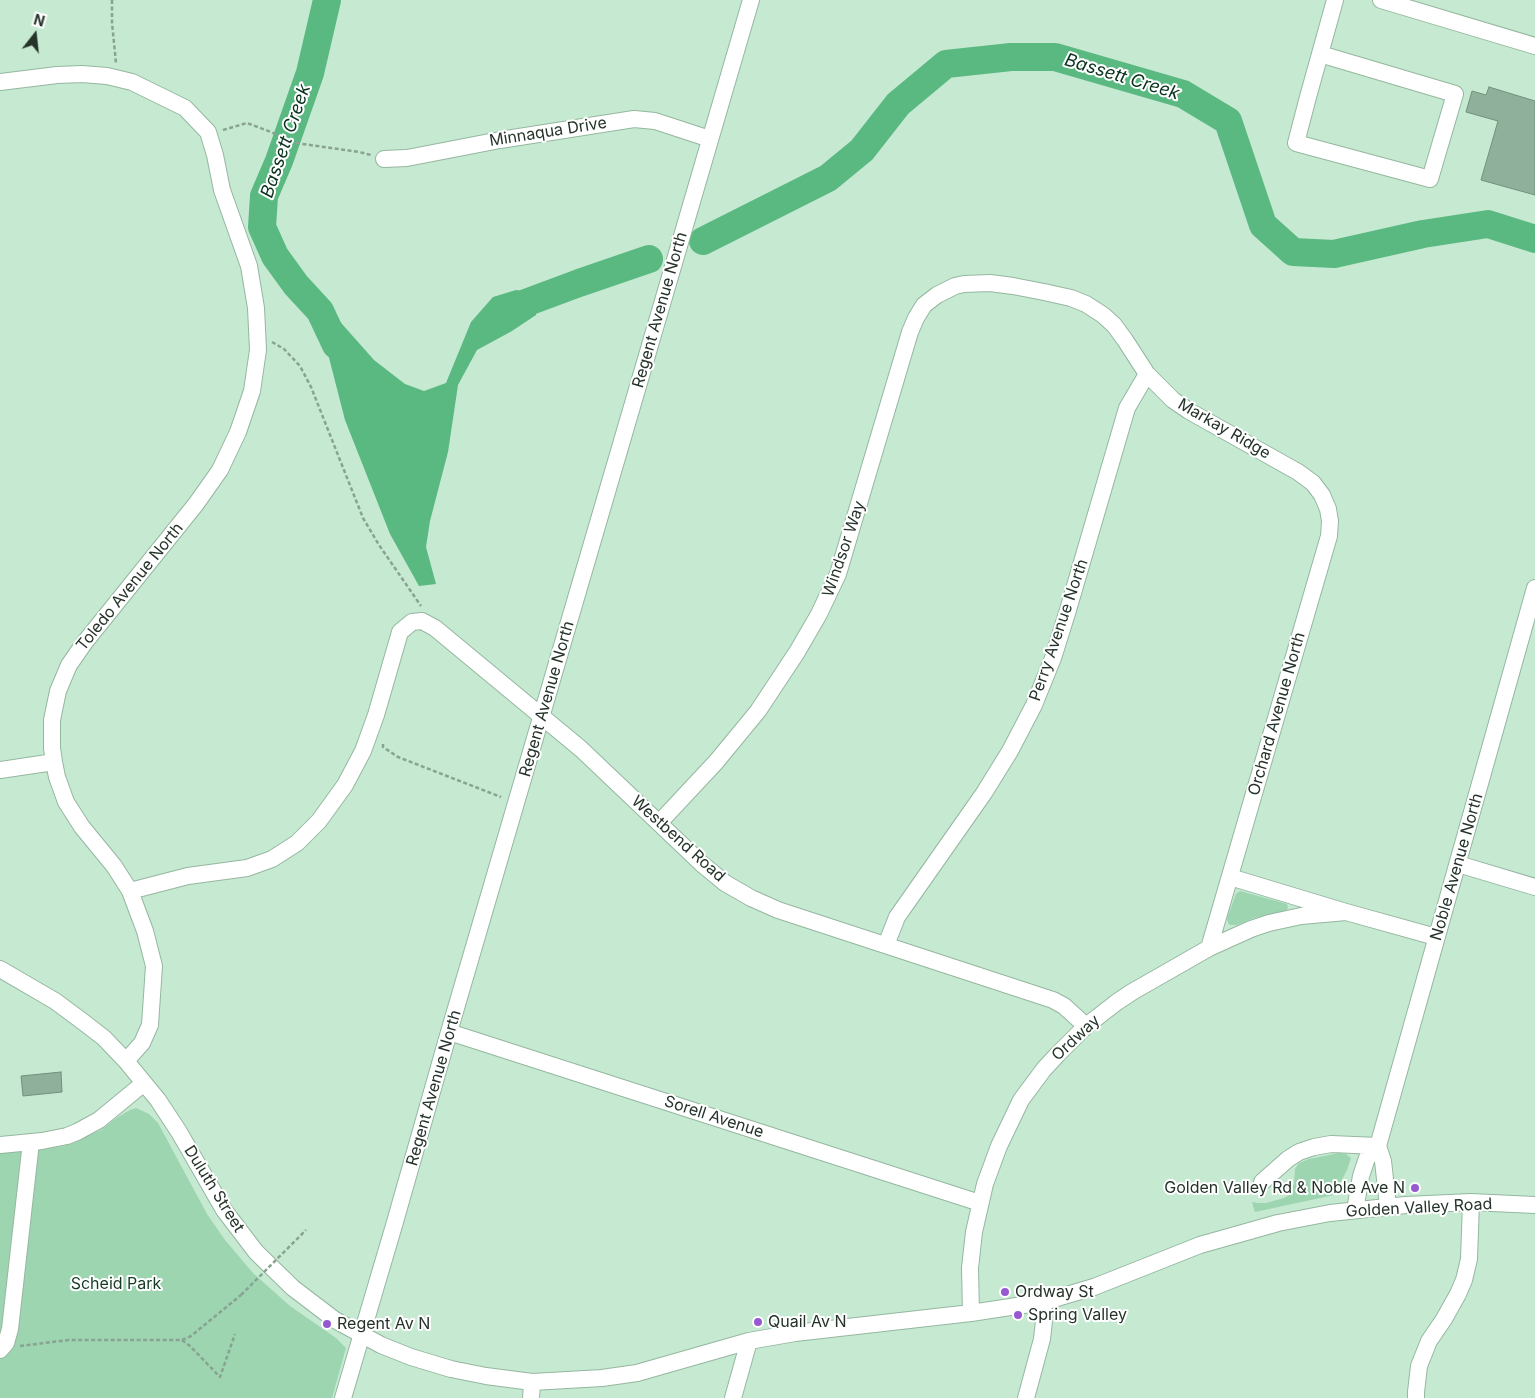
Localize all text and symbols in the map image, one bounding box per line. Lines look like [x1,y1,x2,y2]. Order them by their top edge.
north arrow [10,10,60,60]
text: N [32,10,47,30]
water label: Bassett Creek [1062,49,1182,105]
water label: Bassett Creek [256,81,316,201]
street label: Minnaqua Drive [488,113,608,151]
street label: Regent Avenue North [629,230,691,390]
street label: Markay Ridge [1174,395,1274,463]
street label: Windsor Way [819,499,869,599]
street label: Toledo Avenue North [72,519,188,655]
street label: Perry Avenue North [1026,557,1092,703]
street label: Regent Avenue North [516,619,578,779]
street label: Orchard Avenue North [1244,630,1310,798]
street label: Noble Avenue North [1427,791,1487,943]
street label: Westbend Road [627,792,729,886]
street label: Regent Avenue North [403,1008,465,1168]
street label: Ordway [1048,1011,1104,1065]
street label: Sorell Avenue [662,1092,766,1142]
street label: Duluth Street [180,1142,248,1236]
place label: Golden Valley Rd & Noble Ave N [1164,1178,1405,1198]
marker: Golden Valley Rd & Noble Ave N [1409,1182,1421,1194]
street label: Golden Valley Road [1345,1195,1493,1221]
park label: Scheid Park [71,1274,161,1294]
place label: Ordway St [1015,1282,1094,1302]
marker: Ordway St [999,1286,1011,1298]
place label: Spring Valley [1028,1305,1127,1325]
marker: Spring Valley [1012,1309,1024,1321]
place label: Quail Av N [768,1312,846,1332]
place label: Regent Av N [337,1314,430,1334]
marker: Quail Av N [752,1316,764,1328]
marker: Regent Av N [321,1318,333,1330]

